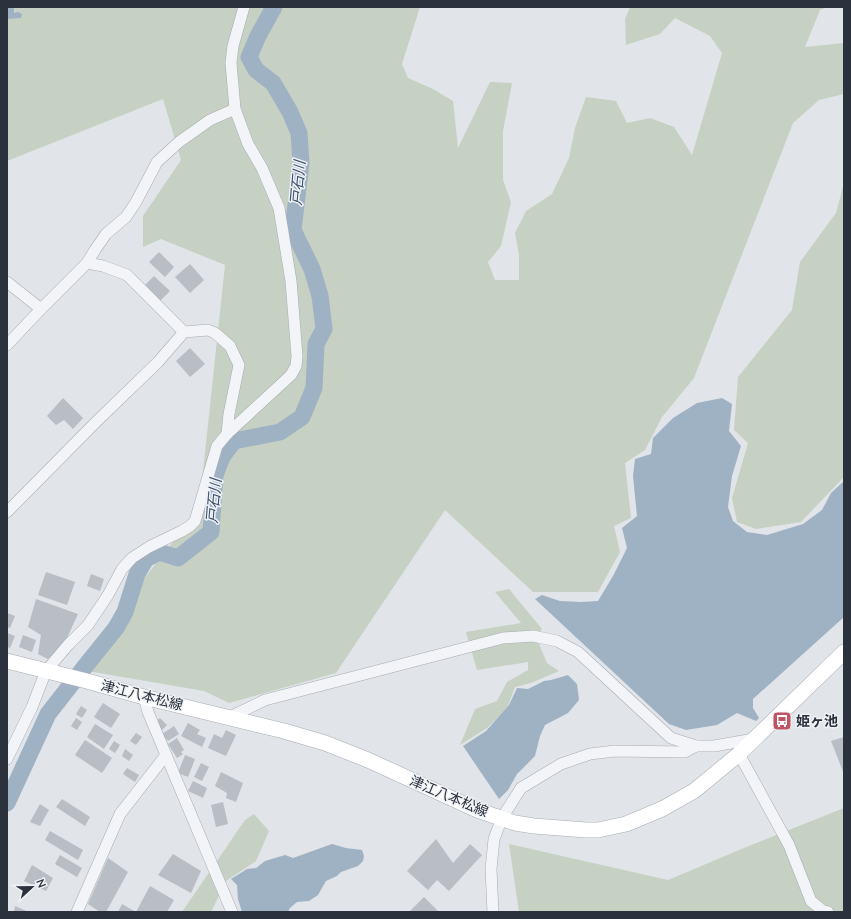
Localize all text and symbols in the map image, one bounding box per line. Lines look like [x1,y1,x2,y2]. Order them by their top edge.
water label: 戸石川 [286,158,310,206]
water label: 戸石川 [202,476,226,524]
street label: 津江八本松線 [99,676,185,715]
bus stop icon: 姫ヶ池 [771,710,793,732]
place label: 姫ヶ池 [796,712,838,731]
street label: 津江八本松線 [406,771,491,822]
north arrow [12,867,52,907]
text: N [32,877,49,890]

